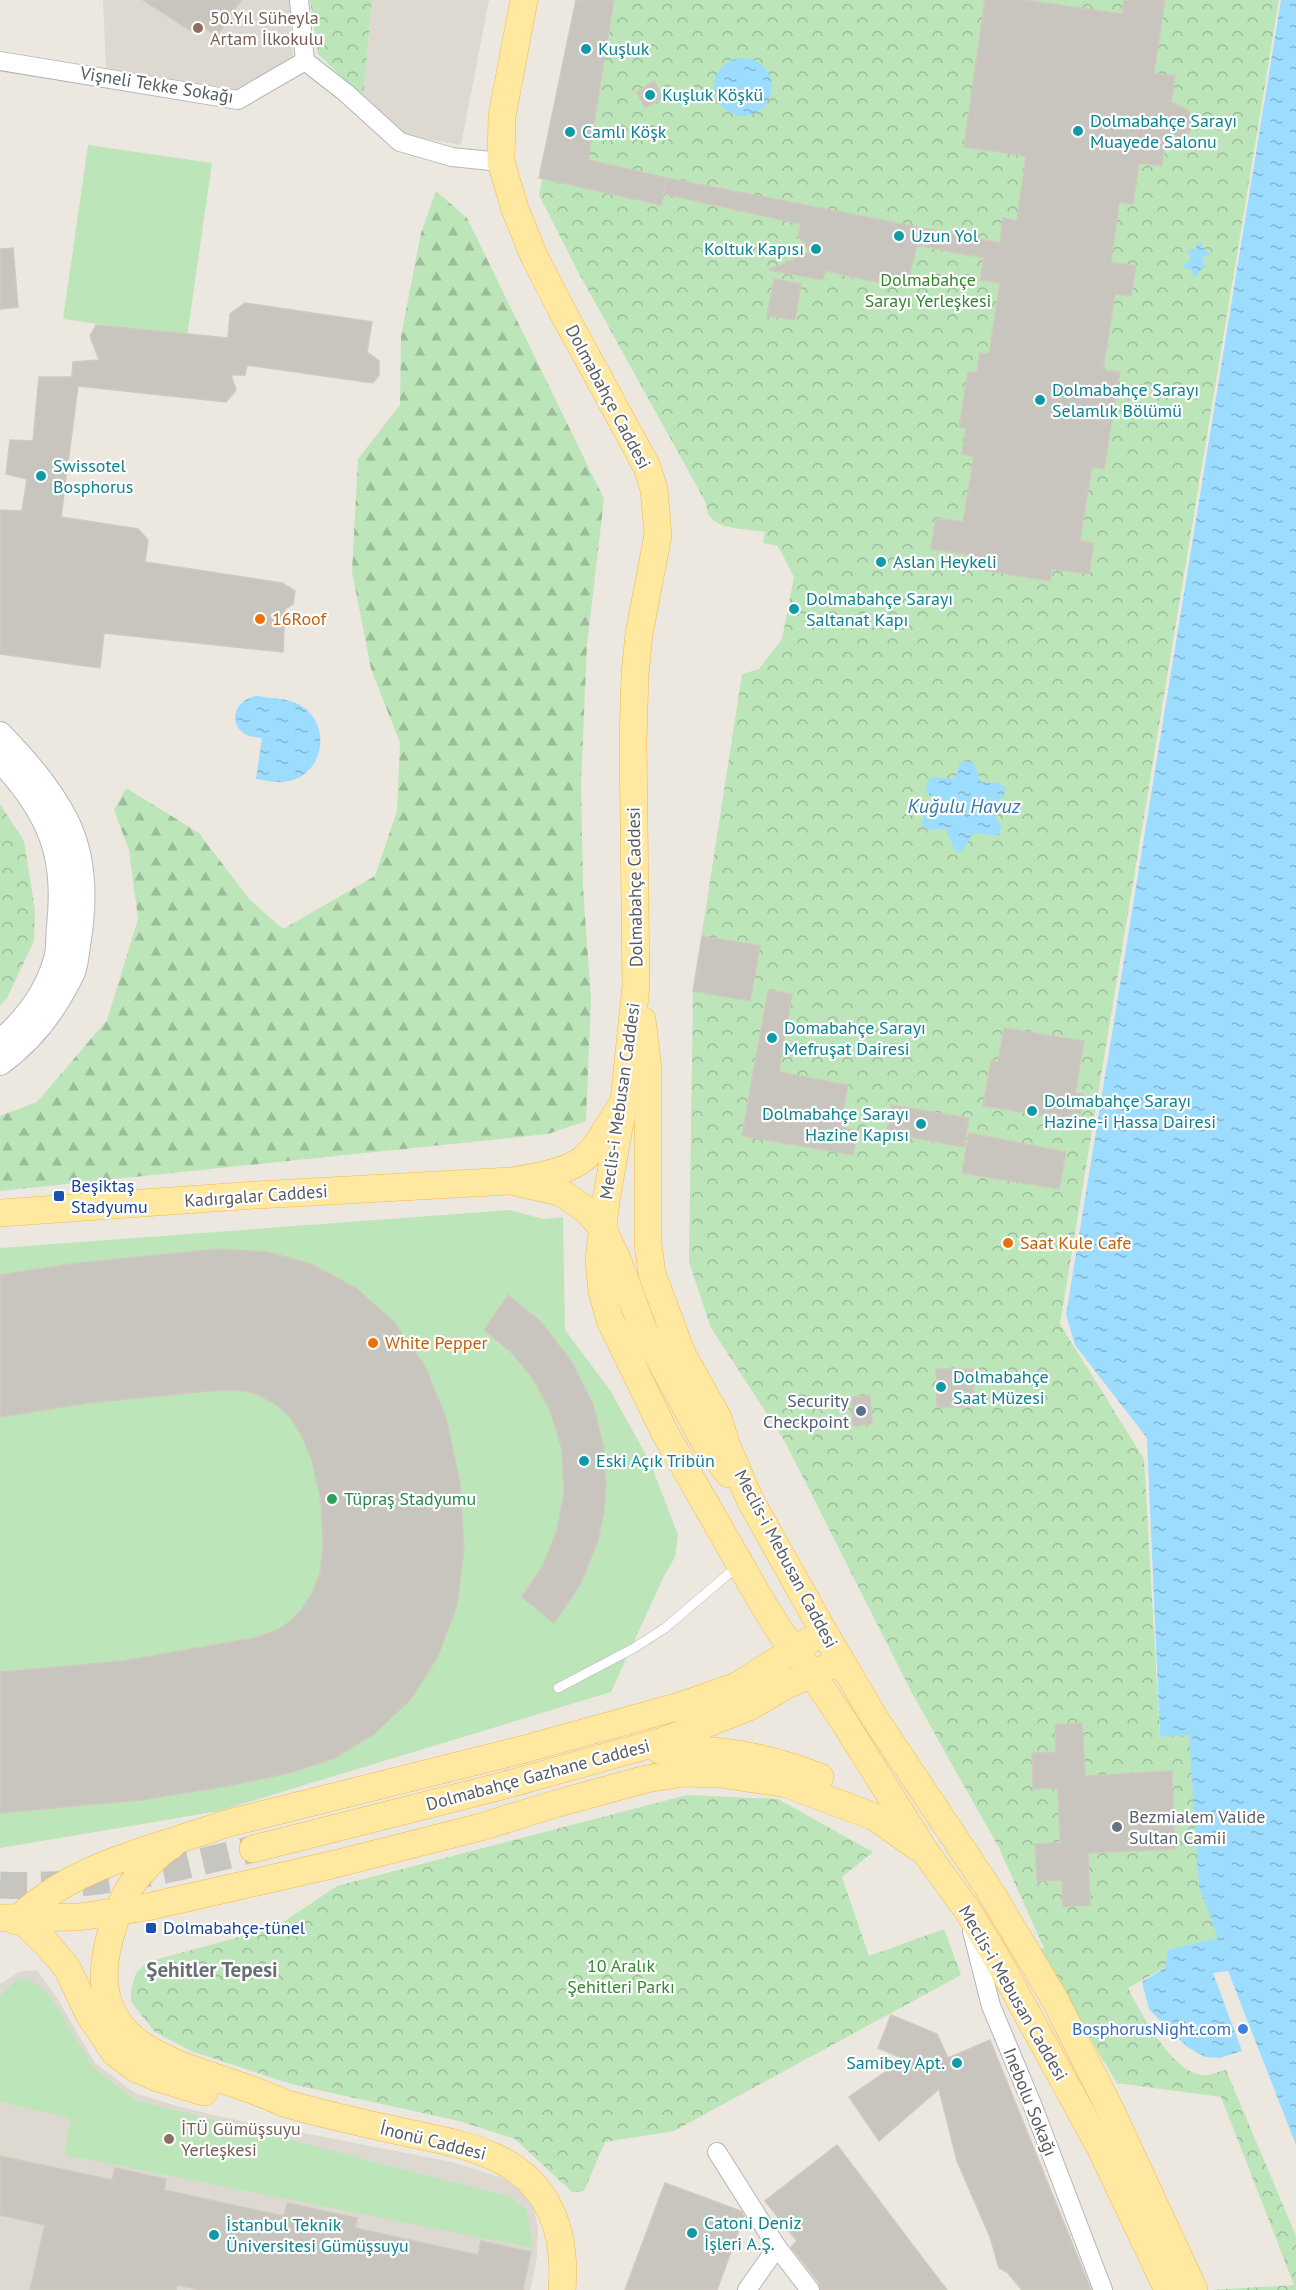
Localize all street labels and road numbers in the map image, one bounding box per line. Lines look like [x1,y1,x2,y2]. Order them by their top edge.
street label: Vişneli Tekke Sokağı [78,61,235,108]
street label: Dolmabahçe Caddesi [561,321,656,473]
street label: Dolmabahçe Caddesi [622,807,647,967]
street label: Meclis-i Mebusan Caddesi [594,1001,645,1201]
street label: Kadırgalar Caddesi [184,1179,328,1212]
street label: Meclis-i Mebusan Caddesi [730,1466,843,1652]
street label: Dolmabahçe Gazhane Caddesi [423,1734,652,1815]
street label: Meclis-i Mebusan Caddesi [954,1901,1073,2085]
street label: Inebolu Sokağı [998,2044,1063,2159]
street label: İnonü Caddesi [378,2116,489,2165]

